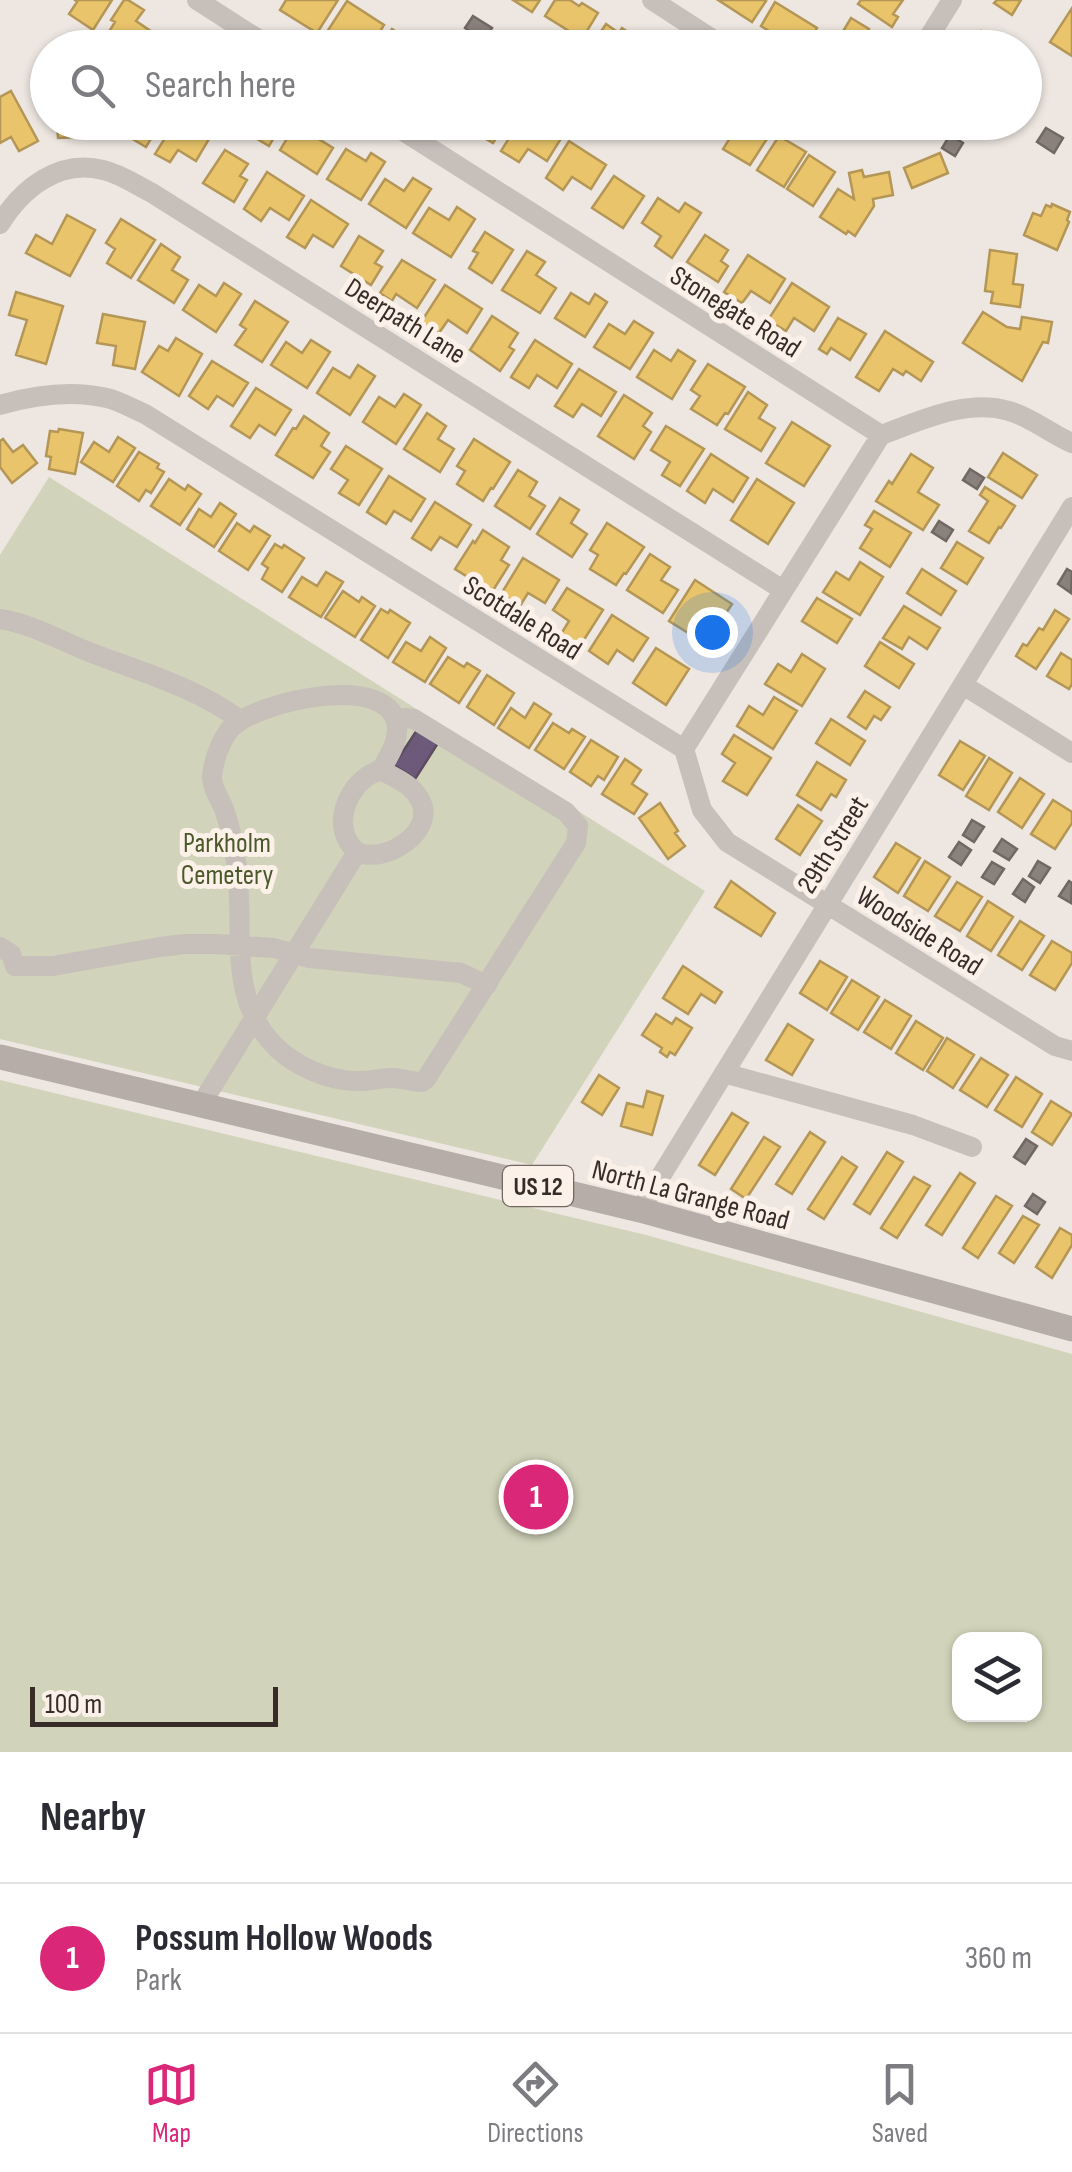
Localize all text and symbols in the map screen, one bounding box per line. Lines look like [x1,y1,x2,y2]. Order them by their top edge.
search box [30,30,1042,140]
icon: search [65,58,120,113]
text: Search here [145,63,296,108]
street label: Stonegate Road [664,259,806,365]
street label: Deerpath Lane [339,271,472,371]
street label: Scotdale Road [457,569,587,668]
your location [687,607,738,658]
street label: 29th Street [791,790,876,899]
park label: Parkholm Cemetery [181,827,273,892]
street label: Woodside Road [850,880,988,983]
street label: North La Grange Road [588,1153,793,1238]
road number: US 12 [503,1166,573,1206]
pin: 1 [504,1460,568,1534]
map controls [952,1632,1042,1722]
button: layers [952,1632,1042,1722]
scale bar [30,1682,278,1726]
text: 100 m [45,1688,102,1721]
text: Nearby [40,1792,146,1843]
text: Possum Hollow Woods [135,1916,433,1961]
text: 1 [66,1939,79,1978]
text: 360 m [965,1939,1032,1978]
text: Park [135,1961,182,2000]
tab: Map [144,2057,199,2150]
tab: Directions [487,2057,584,2150]
tab: Saved [872,2057,928,2150]

